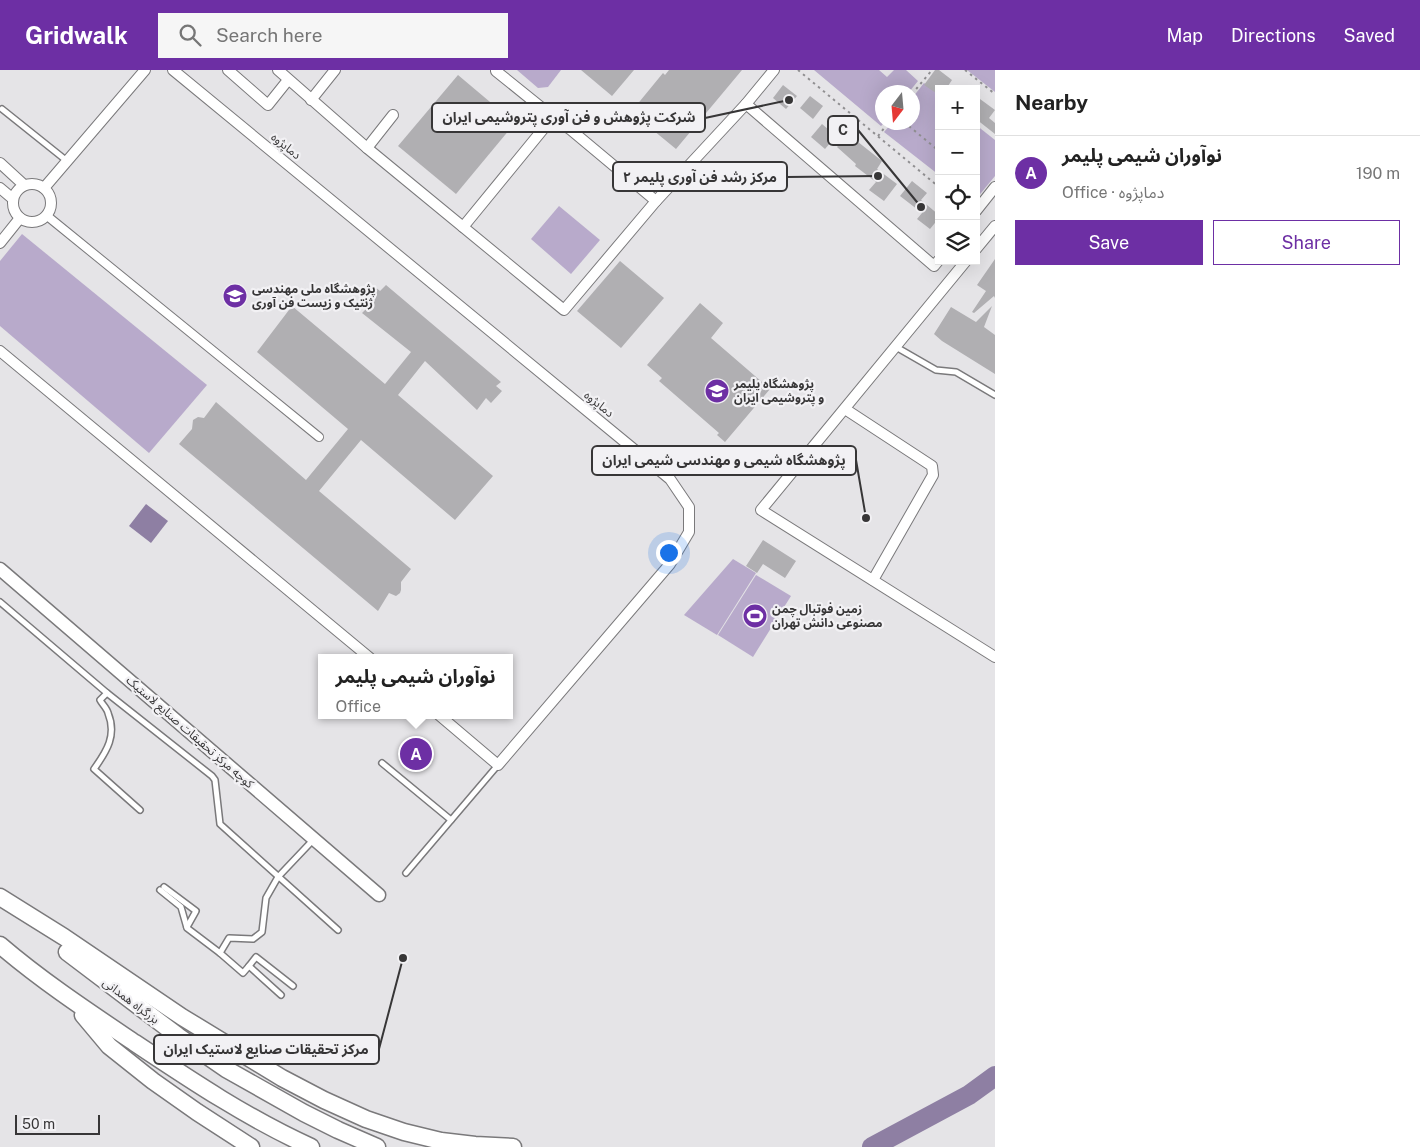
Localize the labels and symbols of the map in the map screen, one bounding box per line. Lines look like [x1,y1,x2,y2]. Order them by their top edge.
north arrow [875,85,920,130]
callout: شرکت پژوهش و فن آوری پتروشیمی ایران [432,103,705,132]
text: شرکت پژوهش و فن آوری پتروشیمی ایران [442,109,696,127]
callout: C [828,116,858,145]
text: C [838,122,848,138]
street label: دماپژوه [268,130,304,163]
callout: مرکز رشد فن آوری پلیمر ۲ [613,162,787,191]
text: مرکز رشد فن آوری پلیمر ۲ [623,169,777,187]
place label: پژوهشگاه ملی مهندسی ژنتیک و زیست فن آوری [252,282,376,310]
school or university icon: پژوهشگاه ملی مهندسی ژنتیک و زیست فن آوری [222,283,248,309]
place label: پژوهشگاه پلیمر و پتروشیمی ایران [733,377,824,407]
school or university icon: پژوهشگاه پلیمر و پتروشیمی ایران [704,378,730,404]
street label: دماپژوه [581,388,617,421]
callout: پژوهشگاه شیمی و مهندسی شیمی ایران [592,446,856,475]
text: پژوهشگاه شیمی و مهندسی شیمی ایران [602,452,846,470]
your location [656,540,682,566]
place label: زمین فوتبال چمن مصنوعی دانش تهران [772,602,883,630]
sports icon: زمین فوتبال چمن مصنوعی دانش تهران [742,603,768,629]
street label: کوچه مرکز تحقیقات صنایع لاستیک [122,673,257,793]
pin: A [400,735,432,773]
street label: بزرگراه همدانی [100,975,162,1027]
callout: مرکز تحقیقات صنایع لاستیک ایران [154,1035,379,1064]
text: مرکز تحقیقات صنایع لاستیک ایران [163,1041,369,1059]
scale bar [15,1112,100,1135]

